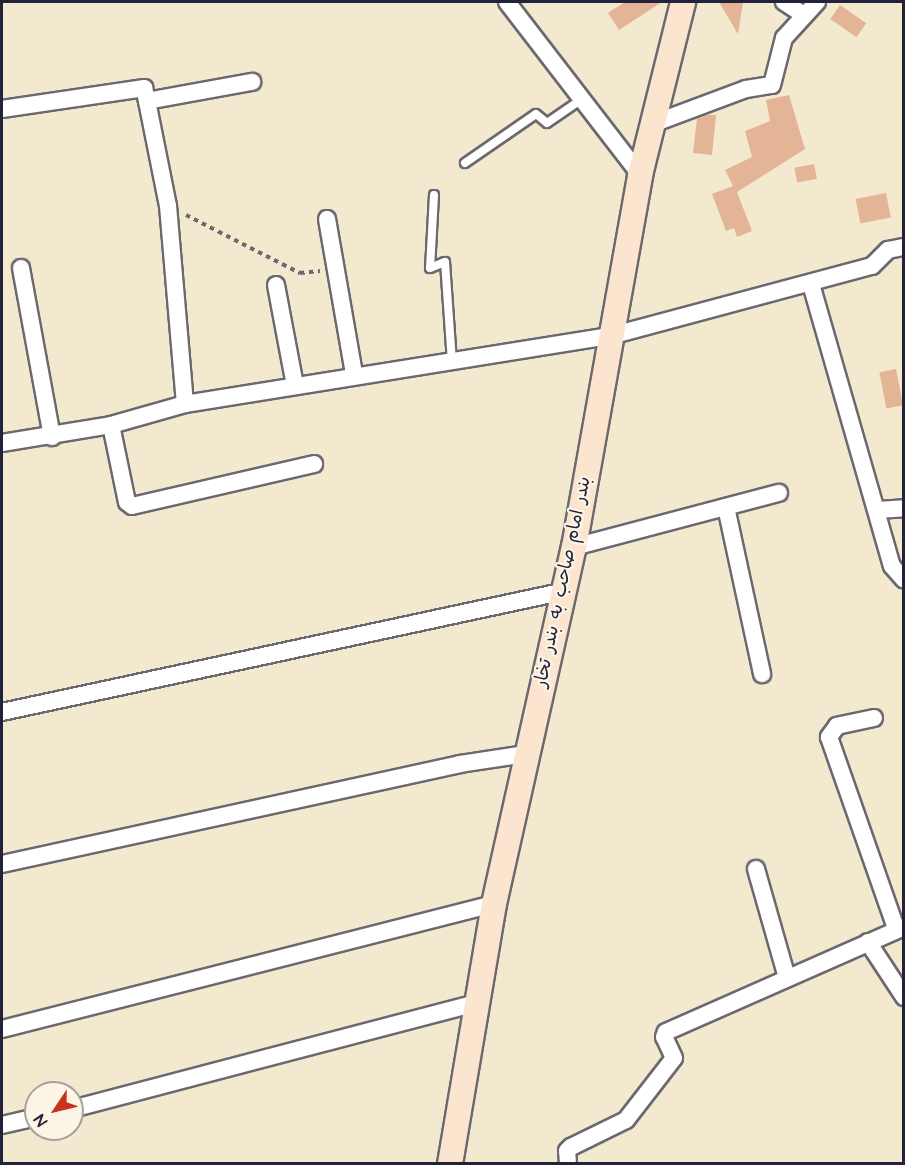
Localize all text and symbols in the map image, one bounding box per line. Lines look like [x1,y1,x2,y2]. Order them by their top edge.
street label: بندر امام صاحب به بندر تخار [530,475,596,689]
north arrow [24,1081,84,1141]
text: N [29,1110,53,1131]

